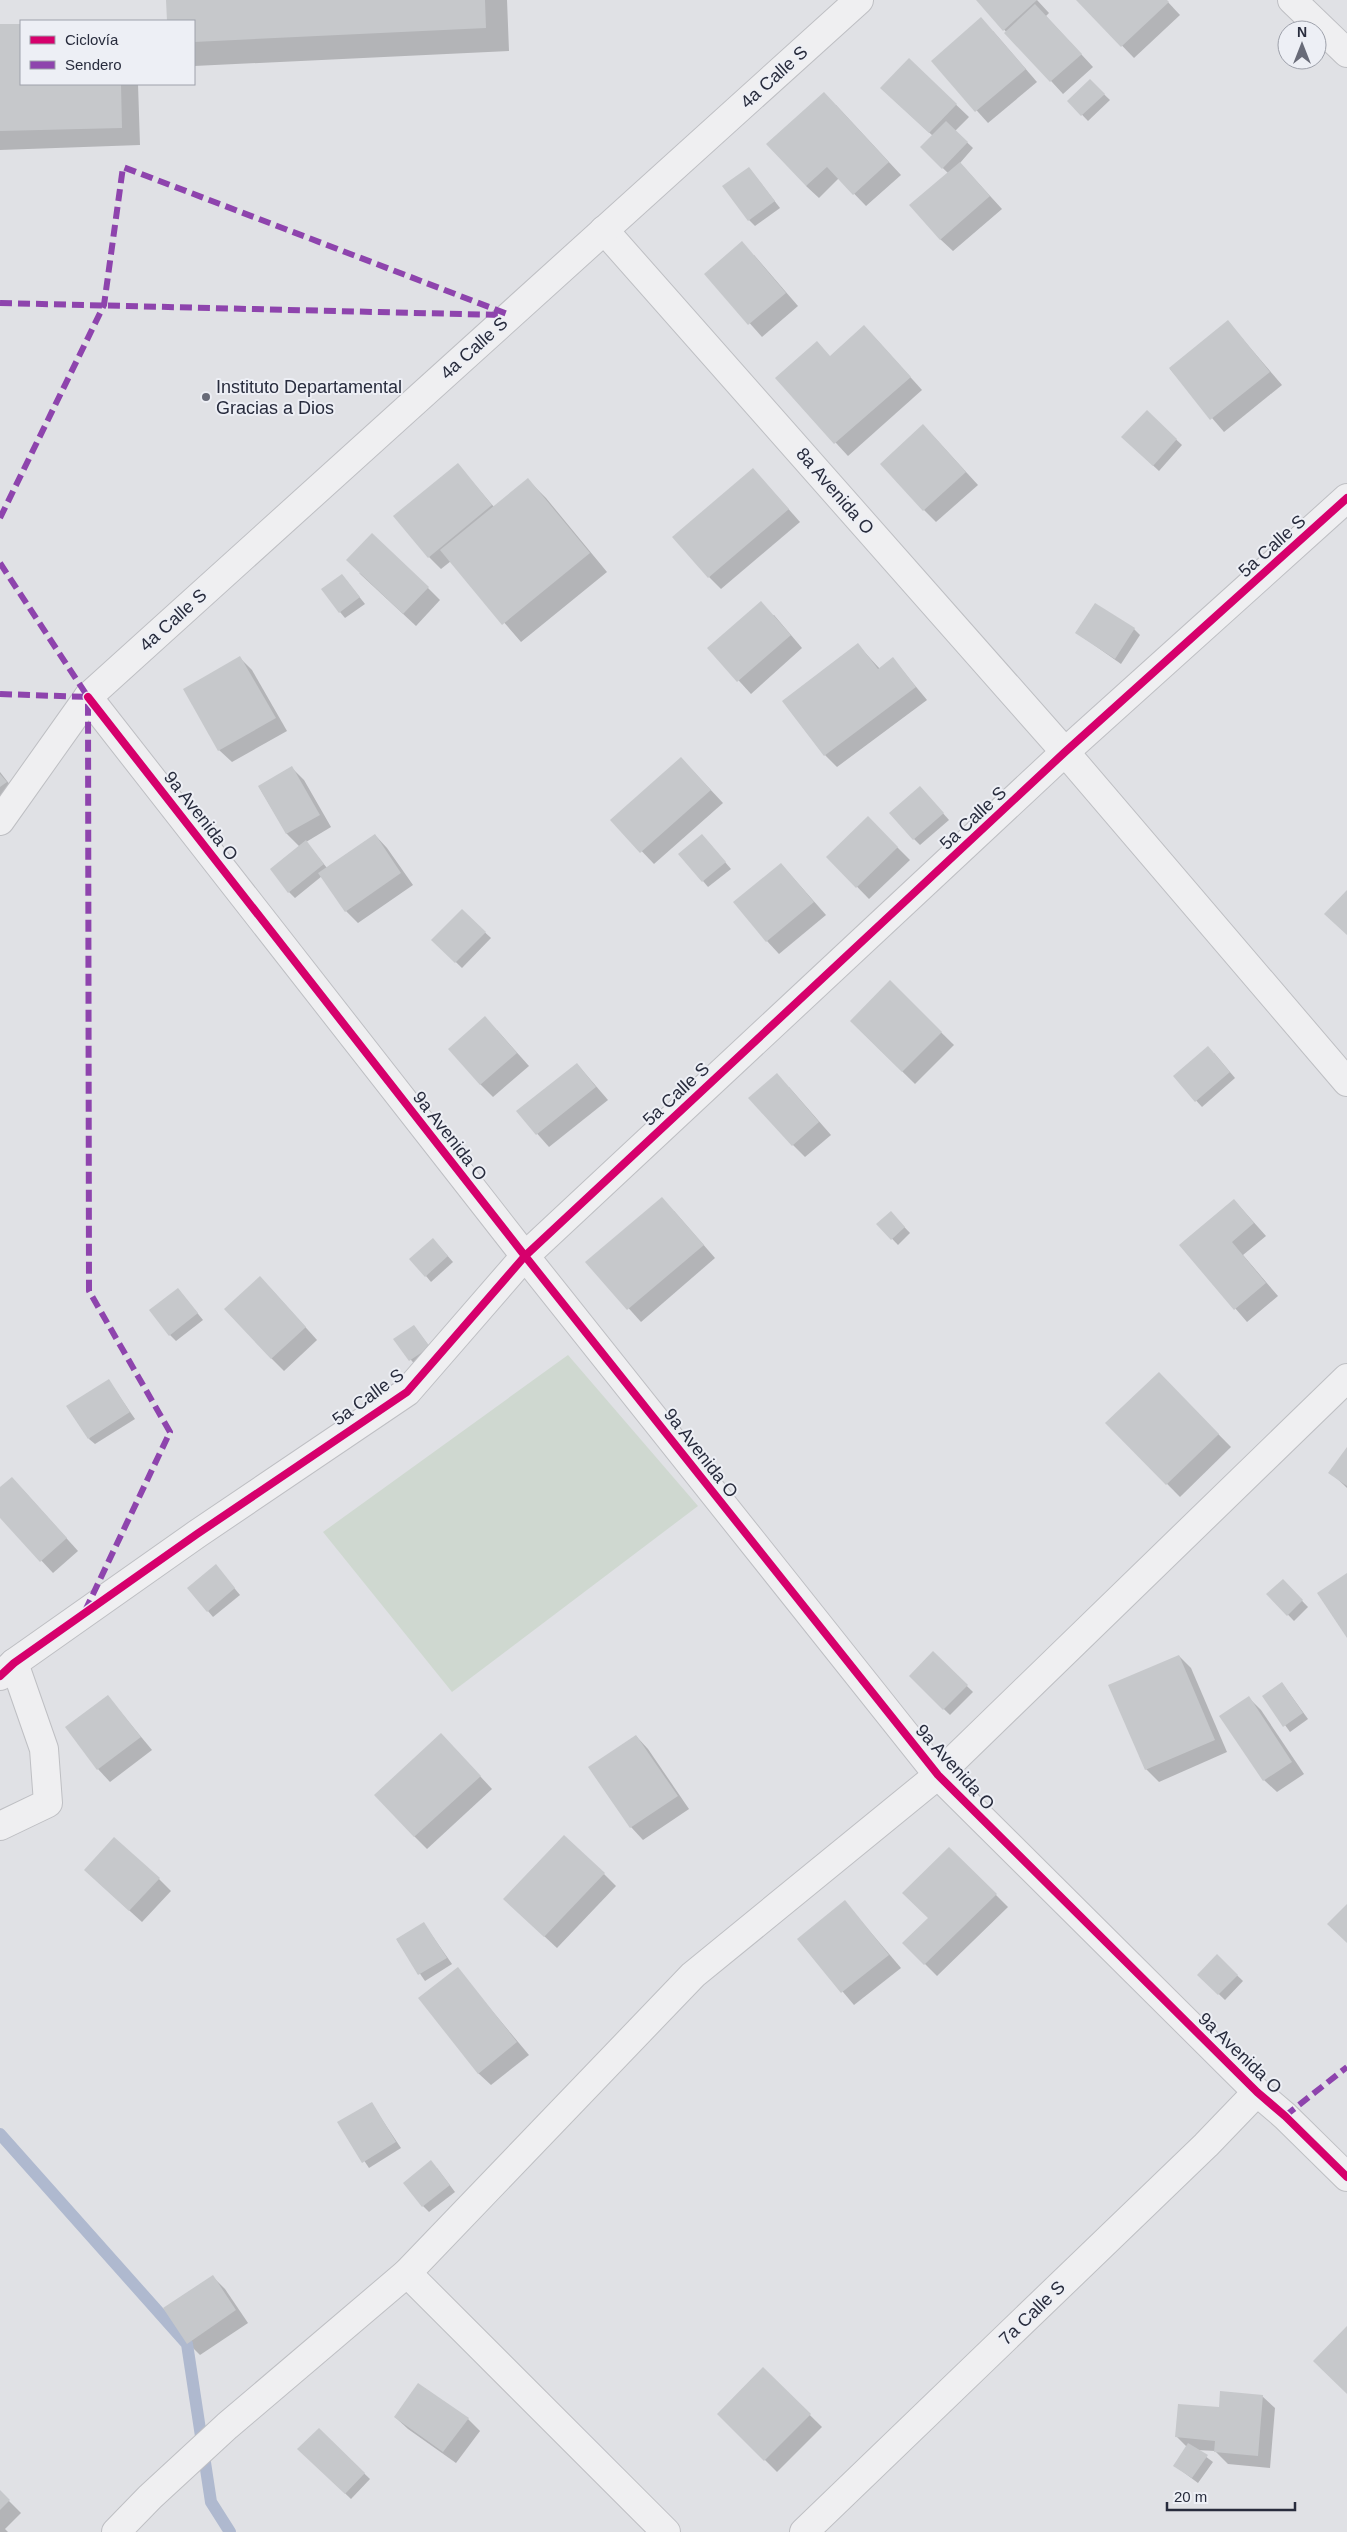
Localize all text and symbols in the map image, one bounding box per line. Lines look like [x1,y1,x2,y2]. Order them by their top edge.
legend [20,20,195,85]
north arrow [1277,20,1327,70]
text: N [1297,24,1307,40]
text: Ciclovía [65,31,119,48]
street label: 4a Calle S [736,42,812,112]
text: Sendero [65,56,122,73]
street label: 4a Calle S [436,313,512,383]
place label: Instituto Departamental Gracias a Dios [216,377,402,418]
marker: Instituto Departamental Gracias a Dios [200,391,212,403]
street label: 8a Avenida O [792,444,878,538]
street label: 5a Calle S [1234,511,1310,581]
street label: 4a Calle S [135,585,211,655]
street label: 9a Avenida O [160,767,242,865]
street label: 5a Calle S [936,782,1010,854]
street label: 5a Calle S [639,1058,713,1130]
street label: 9a Avenida O [409,1087,491,1185]
street label: 5a Calle S [329,1364,407,1430]
street label: 9a Avenida O [660,1404,742,1502]
street label: 9a Avenida O [912,1720,998,1814]
street label: 9a Avenida O [1194,2008,1286,2098]
street label: 7a Calle S [995,2277,1069,2349]
scale bar [1167,2480,1294,2512]
text: 20 m [1174,2488,1207,2505]

